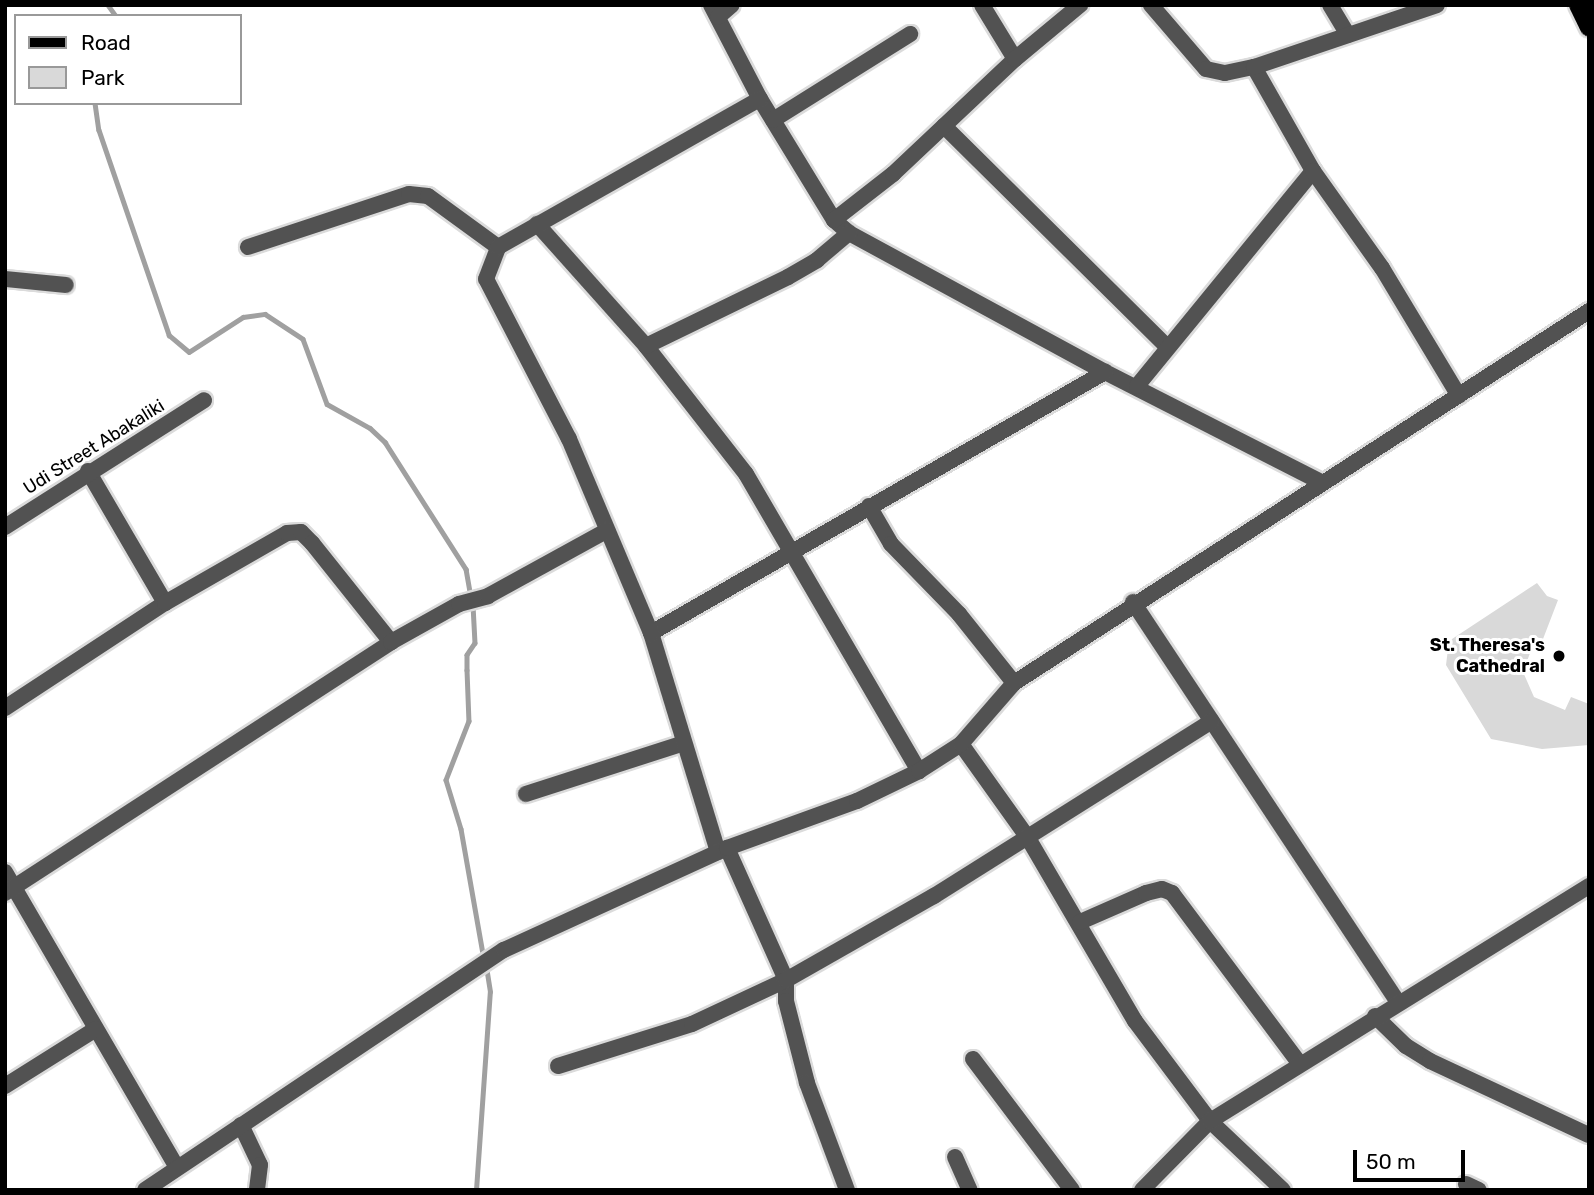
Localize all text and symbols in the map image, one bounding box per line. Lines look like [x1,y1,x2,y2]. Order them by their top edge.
legend [14,14,242,105]
text: Road [81,30,131,55]
text: Park [81,65,125,90]
street label: Udi Street Abakaliki [19,395,169,499]
place label: St. Theresa's Cathedral [1429,635,1545,678]
marker: St. Theresa's Cathedral [1551,648,1567,664]
scale bar [1356,1136,1468,1180]
text: 50 m [1366,1149,1416,1174]

